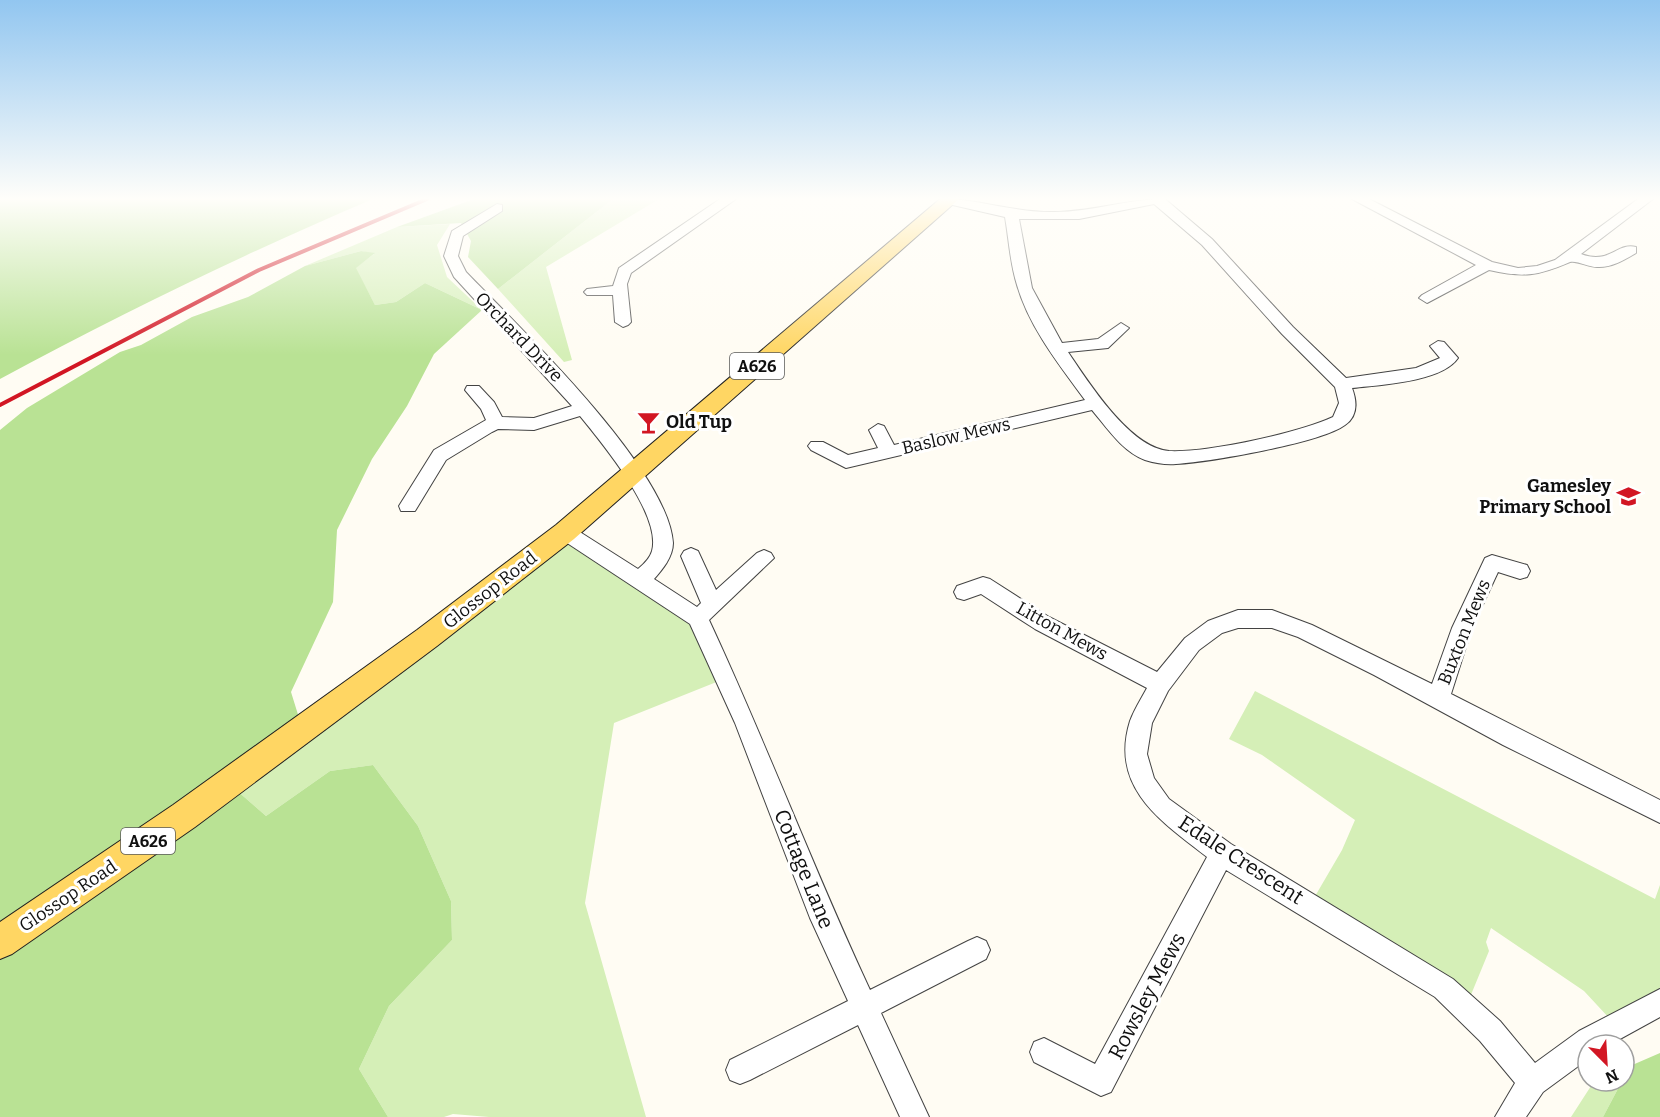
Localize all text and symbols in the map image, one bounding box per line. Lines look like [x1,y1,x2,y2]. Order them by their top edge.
street label: Orchard Drive [471,287,567,387]
road number: A626 [730,353,784,379]
bar icon: Old Tup [635,409,661,435]
place label: Old Tup [666,411,732,433]
street label: Baslow Mews [900,413,1012,459]
place label: Gamesley Primary School [1479,475,1612,518]
school or university icon: Gamesley Primary School [1616,483,1642,509]
street label: Glossop Road [439,546,541,633]
street label: Buxton Mews [1433,576,1495,688]
street label: Litton Mews [1013,597,1111,665]
street label: Cottage Lane [768,806,840,932]
street label: Edale Crescent [1173,810,1309,910]
road number: A626 [121,828,175,854]
street label: Glossop Road [15,855,121,937]
street label: Rowsley Mews [1103,928,1191,1064]
north arrow [1576,1033,1636,1093]
text: N [1602,1065,1621,1087]

